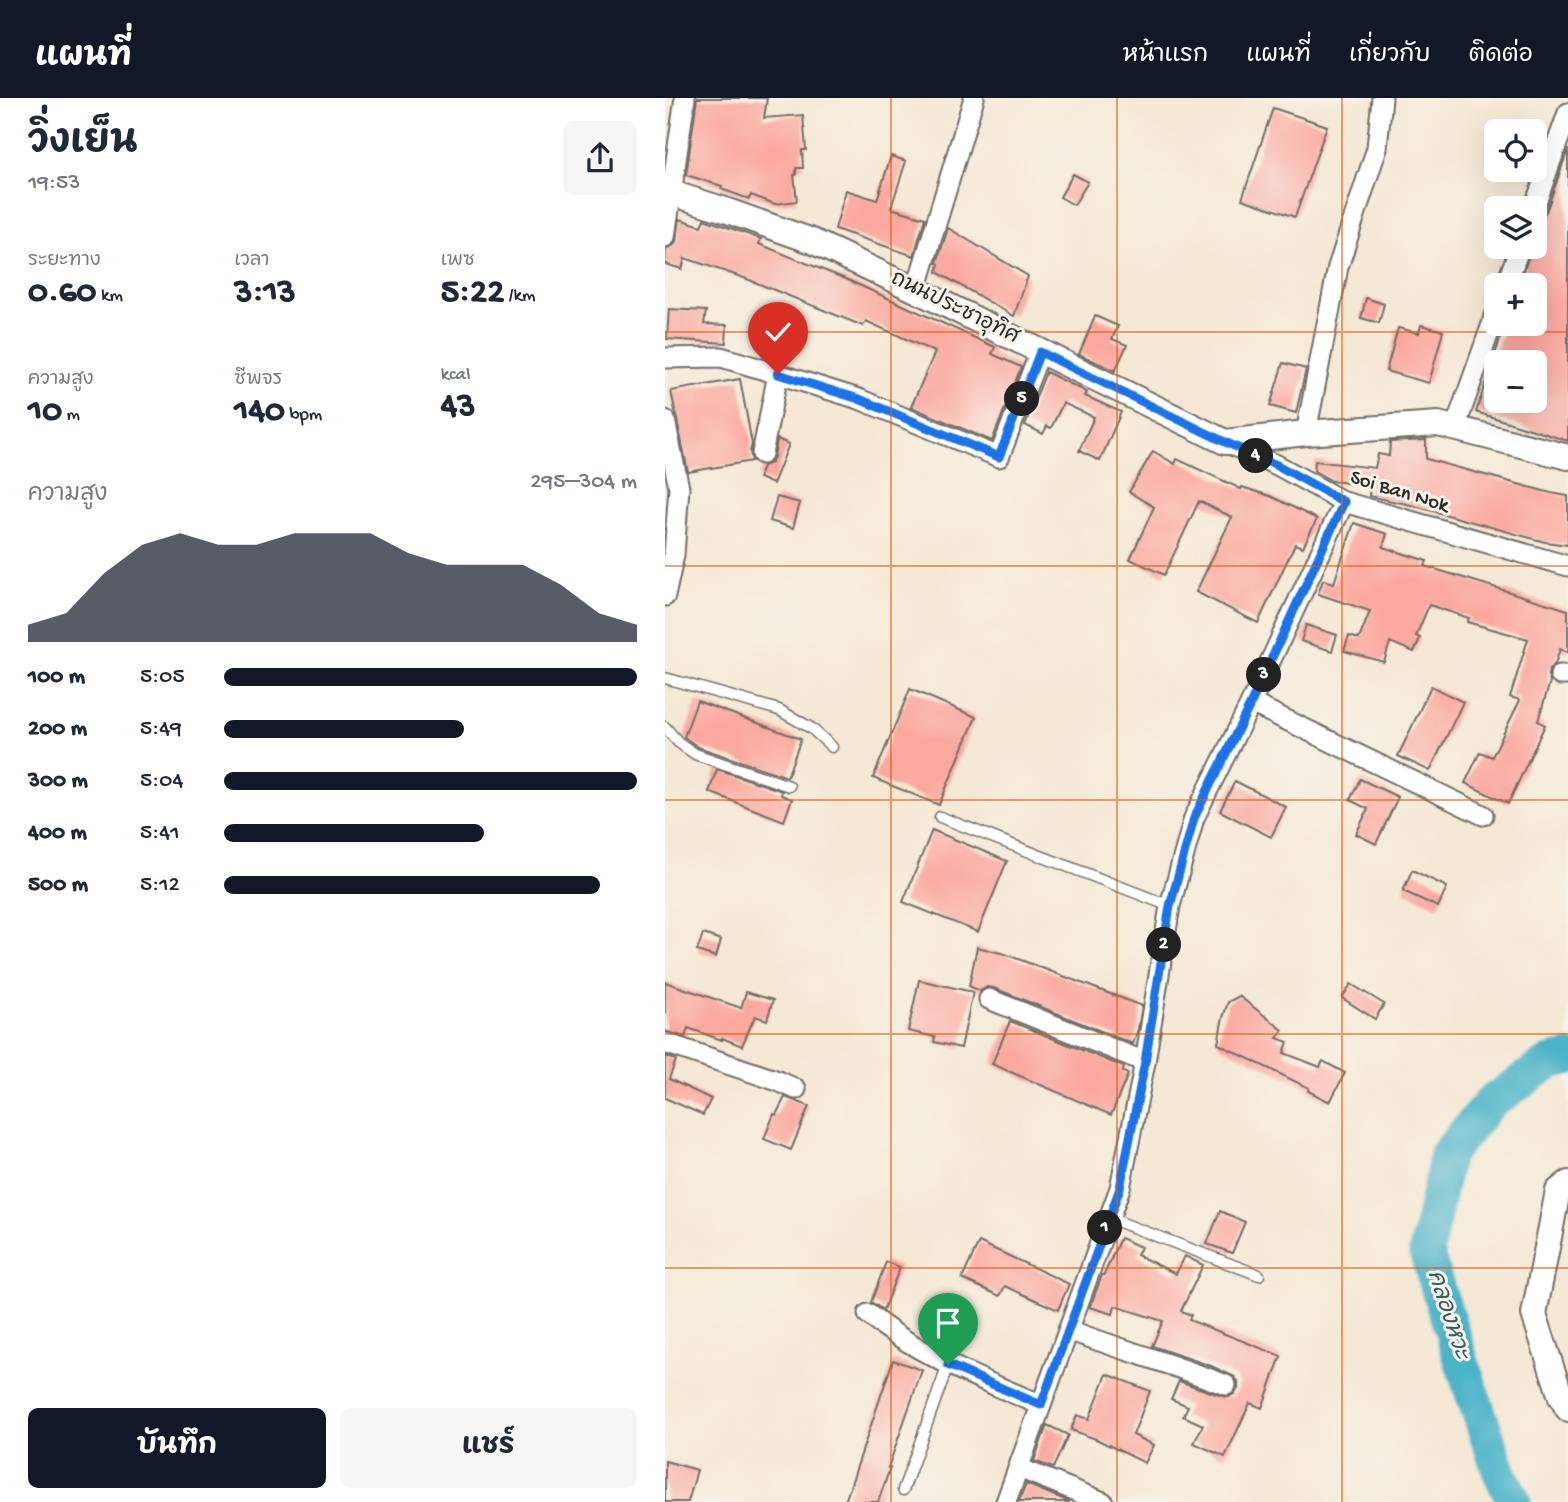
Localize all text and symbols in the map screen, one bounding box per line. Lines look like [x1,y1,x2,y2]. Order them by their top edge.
text: แผนที่ [35,40,132,78]
text: หน้าแรก [1123,42,1208,71]
text: แผนที่ [1246,42,1311,71]
text: เกี่ยวกับ [1349,42,1431,71]
text: ติดต่อ [1469,42,1533,71]
map controls [1484,119,1547,413]
button: locate [1484,119,1547,182]
button: share [563,121,637,195]
text: วิ่งเย็น [28,122,137,166]
text: 19:53 [28,170,80,197]
button: layers [1484,196,1547,259]
text: ระยะทาง [28,250,101,273]
text: เวลา [234,250,269,273]
text: เพซ [441,250,475,273]
street label: ถนนประชาอุทิศ [886,265,1025,351]
text: 0.60 [28,273,96,314]
text: 3:13 [234,273,296,314]
text: 5:22 [441,273,504,314]
button: + [1484,273,1547,336]
text: km [96,285,123,308]
text: /km [504,285,535,308]
pin [748,302,808,374]
icon: check [759,313,797,351]
button: − [1484,350,1547,413]
text: kcal [441,364,470,387]
text: ความสูง [28,369,94,392]
text: ชีพจร [234,369,282,392]
pin: 5 [1005,382,1039,416]
text: 43 [441,387,475,428]
text: 5 [1017,387,1027,410]
text: 10 [28,392,62,433]
text: 140 [234,392,285,433]
text: m [62,404,80,427]
text: bpm [285,404,322,427]
pin: 4 [1239,438,1273,474]
text: 4 [1251,444,1260,467]
street label: Soi Ban Nok [1347,466,1454,521]
text: 295–304 m [530,469,637,496]
text: ความสูง [28,482,107,509]
pin: 3 [1247,658,1281,692]
text: 3 [1259,663,1268,686]
text: 100 m [28,664,85,691]
text: 5:05 [140,664,184,691]
text: 200 m [28,716,87,743]
text: 5:49 [140,716,182,743]
text: 300 m [28,768,88,795]
text: 5:04 [140,768,183,795]
text: 400 m [28,820,87,847]
text: 5:41 [140,820,180,847]
text: 500 m [28,872,88,899]
text: 5:12 [140,872,180,899]
pin: 2 [1147,928,1181,962]
text: 2 [1159,933,1168,956]
pin: 1 [1087,1210,1123,1246]
text: 1 [1101,1216,1108,1239]
water label: คลองหวะ [1420,1267,1475,1365]
pin [918,1293,978,1365]
icon: arrive [929,1304,967,1342]
button: บันทึก [28,1408,326,1488]
button: แชร์ [340,1408,637,1488]

